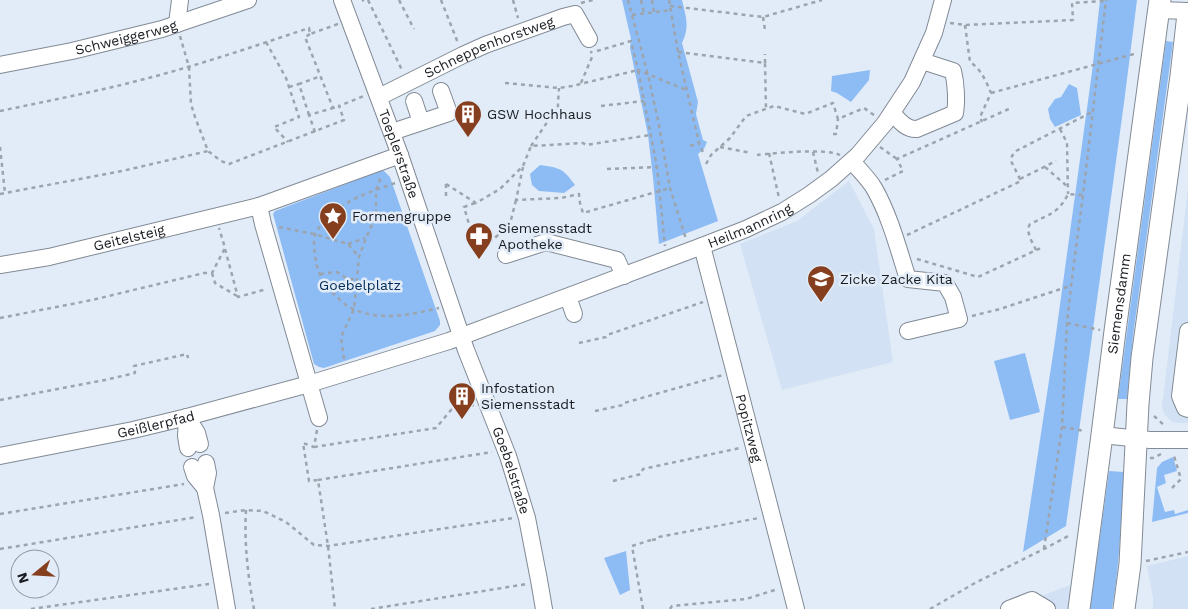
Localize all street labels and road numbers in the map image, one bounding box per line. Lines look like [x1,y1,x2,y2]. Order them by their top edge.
street label: Schneppenhorstweg [421,13,557,81]
street label: Schweiggerweg [73,16,179,58]
street label: Toeplerstraße [376,107,422,200]
street label: Heilmannring [705,200,795,251]
street label: Geitelsteig [92,221,167,254]
street label: Siemensdamm [1104,252,1133,355]
street label: Popitzweg [733,392,766,464]
street label: Geißlerpfad [116,407,196,441]
street label: Goebelstraße [489,424,533,516]

